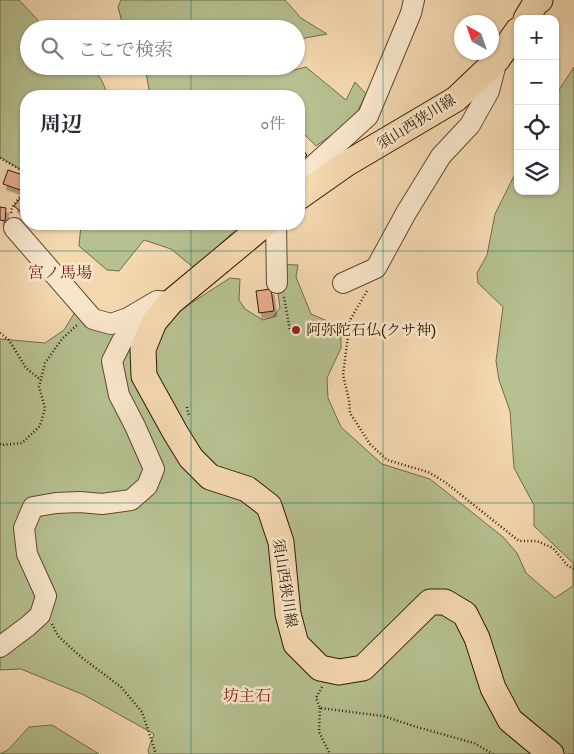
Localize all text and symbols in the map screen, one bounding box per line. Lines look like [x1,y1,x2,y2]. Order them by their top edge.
north arrow [454,15,499,60]
map controls [514,15,559,195]
button: + [514,15,559,60]
search box [20,20,305,75]
icon: search [38,34,66,62]
text: ここで検索 [78,39,173,62]
button: − [514,60,559,105]
street label: 須山西狭川線 [373,91,459,154]
button: locate [514,105,559,150]
text: 周辺 [40,112,82,138]
text: 0件 [260,114,285,134]
button: layers [514,150,559,195]
district label: 宮ノ馬場 [28,263,92,283]
place label: 阿弥陀石仏(クサ神) [306,321,436,340]
marker: 阿弥陀石仏(クサ神) [290,324,302,336]
street label: 須山西狭川線 [268,537,301,629]
district label: 坊主石 [223,686,271,706]

